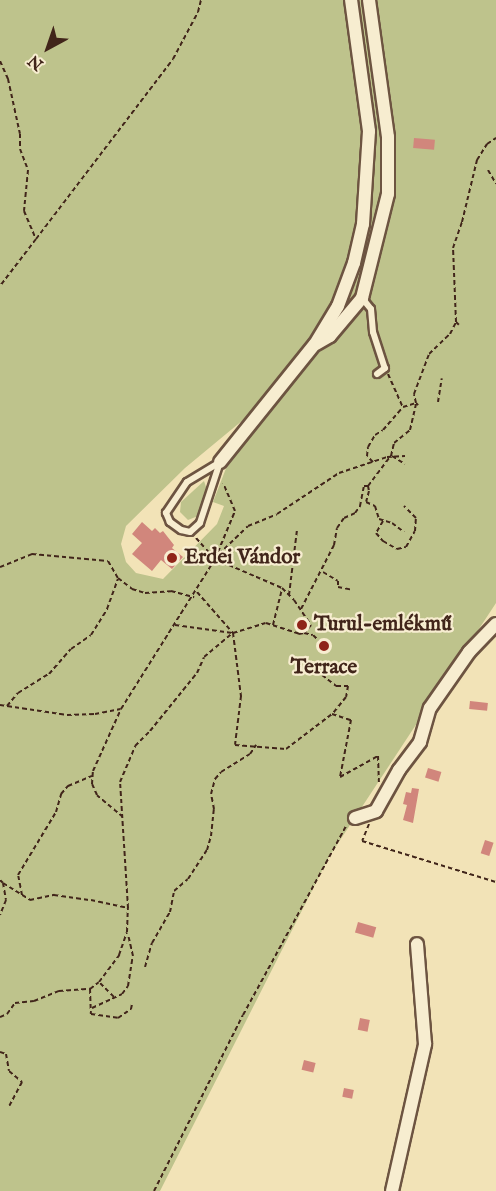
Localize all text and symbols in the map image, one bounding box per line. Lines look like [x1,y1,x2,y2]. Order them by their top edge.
north arrow [18,18,78,78]
text: N [25,50,48,74]
place label: Erdei Vándor [184,545,300,571]
marker: Erdei Vándor [165,551,179,565]
place label: Turul-emlékmű [314,612,452,638]
marker: Turul-emlékmű [295,618,309,632]
marker: Terrace [317,639,331,653]
place label: Terrace [291,655,357,681]

